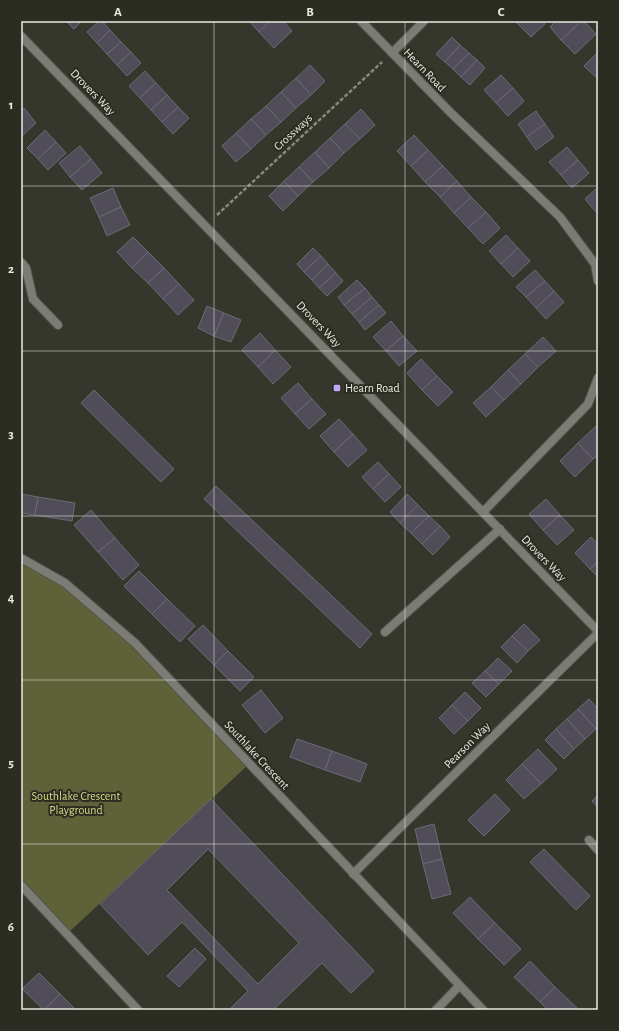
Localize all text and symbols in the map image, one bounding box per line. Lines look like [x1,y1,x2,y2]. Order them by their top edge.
text: A [114,6,122,19]
text: B [306,6,314,19]
text: C [498,6,505,19]
street label: Hearn Road [402,46,448,94]
street label: Drovers Way [68,67,118,118]
text: 1 [9,99,13,112]
street label: Crossways [272,111,315,153]
text: 2 [8,263,14,276]
street label: Drovers Way [294,299,344,350]
place label: Hearn Road [345,382,400,394]
marker: Hearn Road [332,383,342,393]
text: 3 [8,428,14,441]
street label: Drovers Way [519,533,569,584]
text: 4 [8,592,15,605]
street label: Southlake Crescent [222,718,292,792]
street label: Pearson Way [442,720,493,771]
text: 5 [8,757,14,770]
park label: Southlake Crescent Playground [32,790,121,817]
text: 6 [8,921,14,934]

